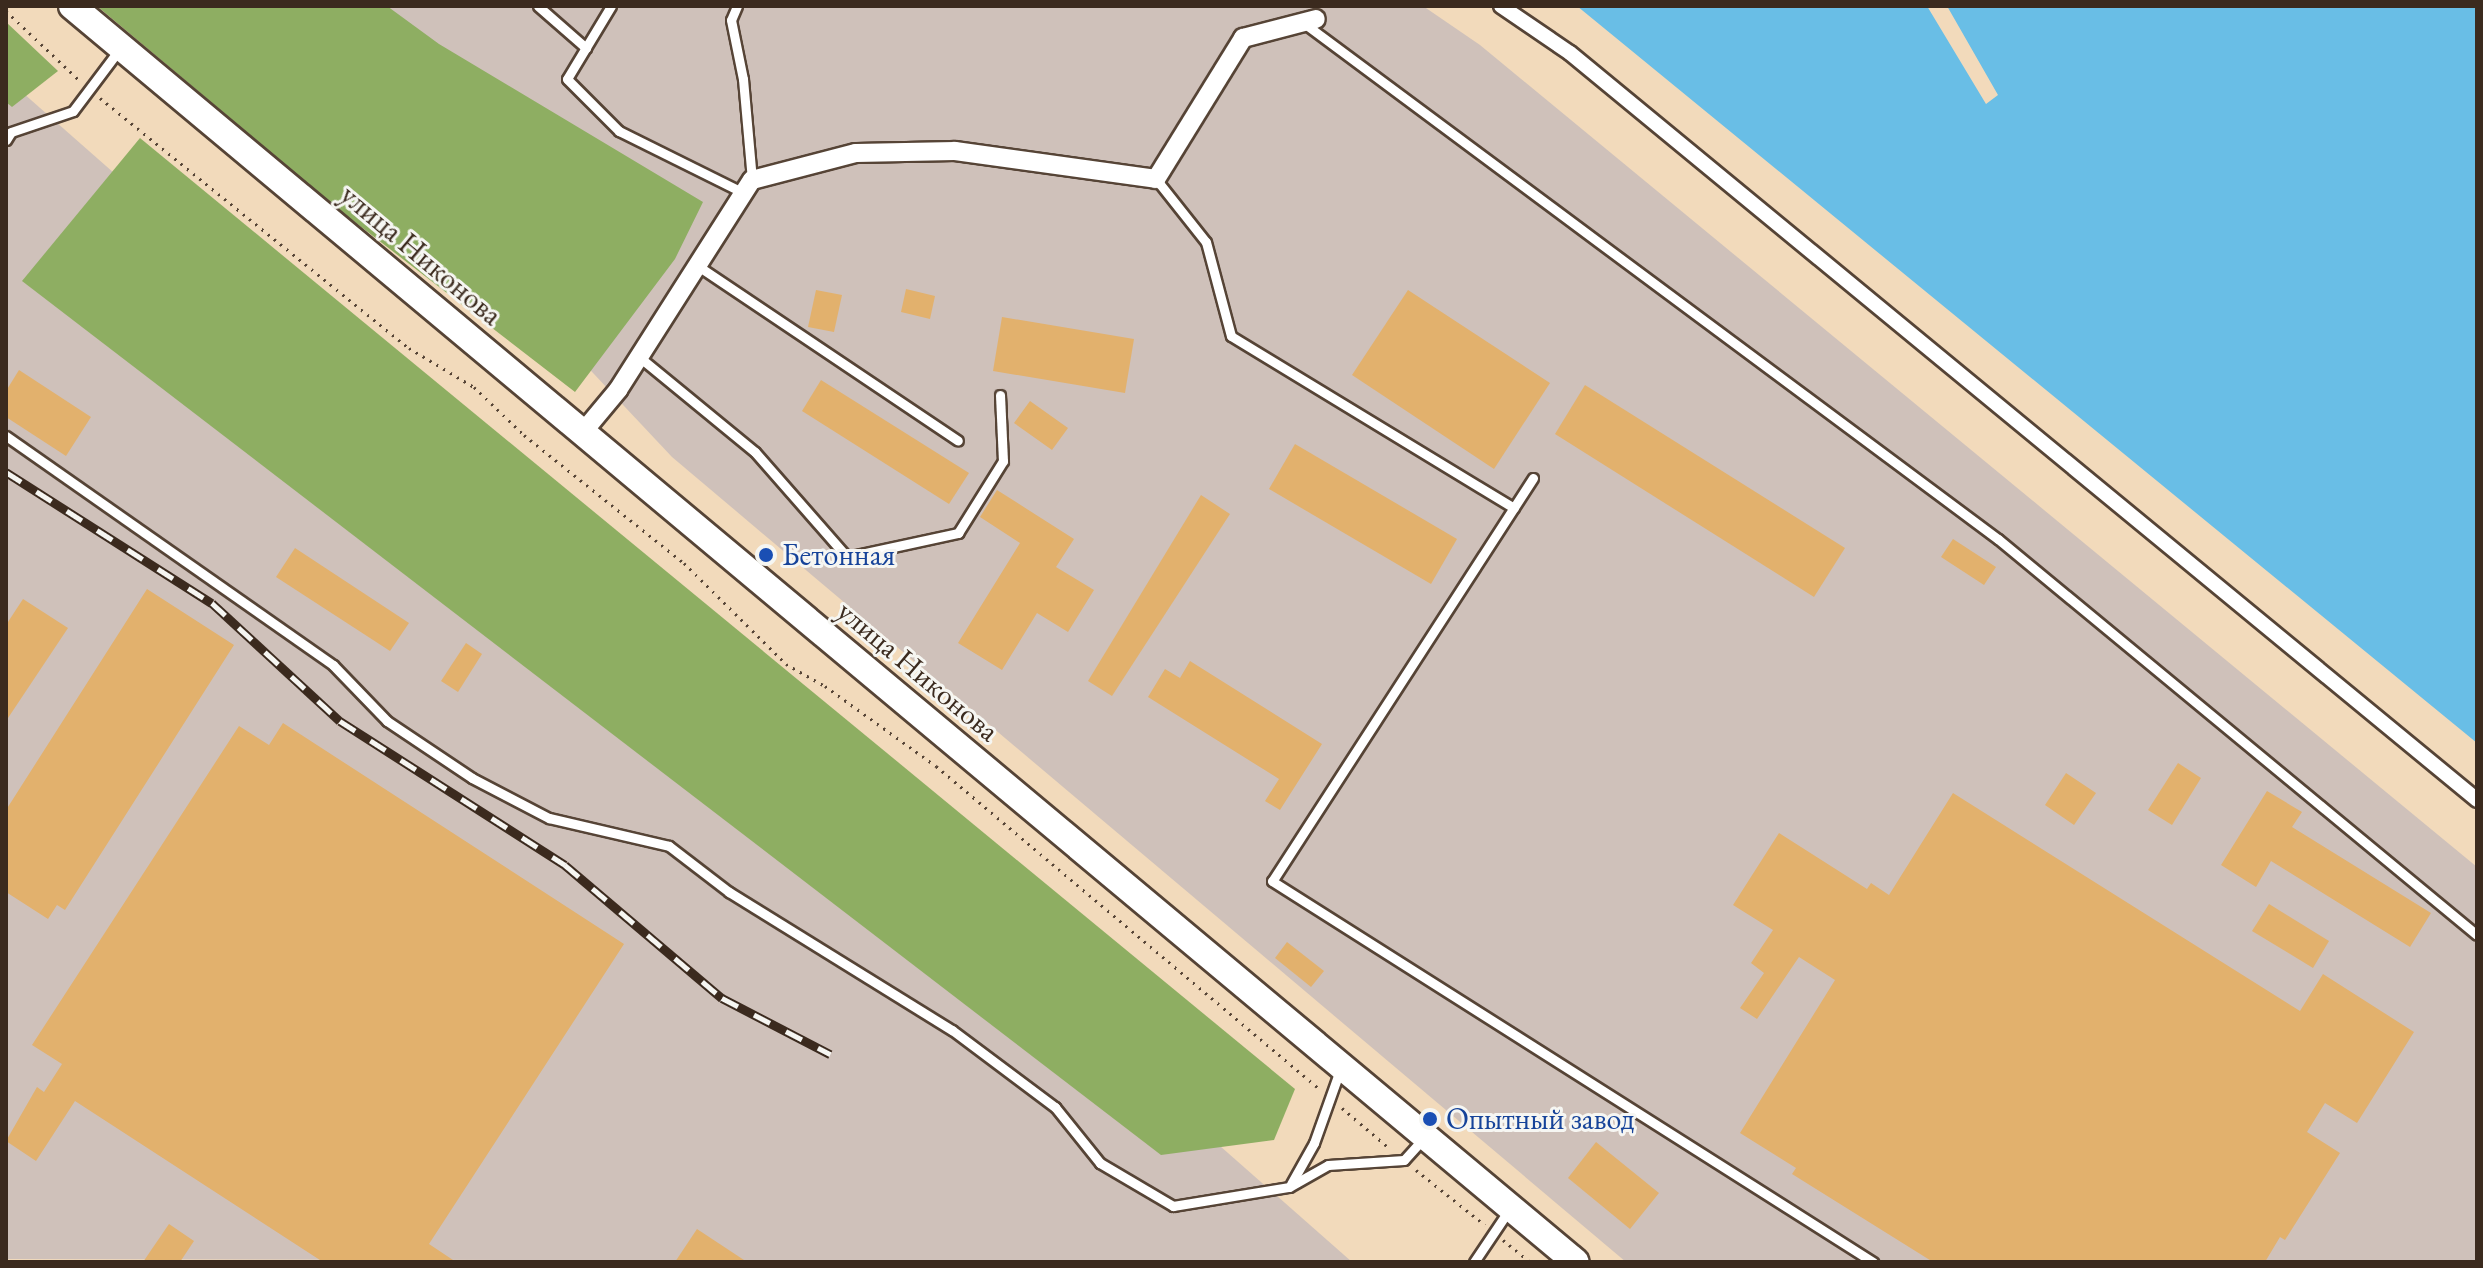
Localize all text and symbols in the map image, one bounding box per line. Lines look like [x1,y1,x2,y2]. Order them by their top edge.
street label: улица Никонова [333,177,509,333]
place label: Бетонная [782,537,895,573]
marker: Бетонная [757,546,775,564]
street label: улица Никонова [830,593,1006,749]
place label: Опытный завод [1446,1101,1634,1137]
marker: Опытный завод [1421,1110,1439,1128]

